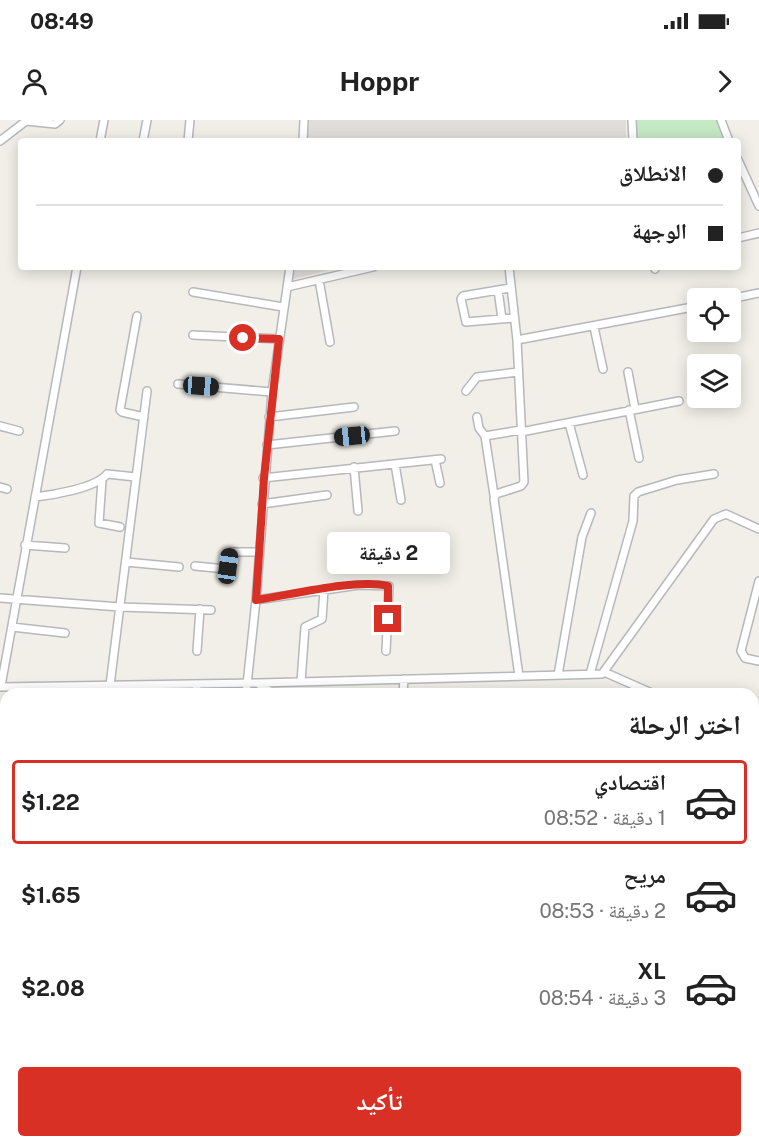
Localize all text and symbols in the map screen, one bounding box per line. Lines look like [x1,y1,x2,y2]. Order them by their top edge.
text: 08:49 [30,8,94,34]
icon: person [18,65,51,98]
text: Hoppr [340,65,419,97]
icon: forward [708,65,741,98]
text: الانطلاق [619,160,687,186]
text: الوجهة [632,218,687,244]
map controls [687,288,741,408]
button: locate [687,288,741,342]
route start [229,324,256,351]
button: layers [687,354,741,408]
car [182,376,220,396]
car [333,425,371,447]
callout: 2 دقيقة [326,532,450,574]
text: 2 دقيقة [359,541,418,565]
car [217,547,239,585]
route end [374,605,401,632]
text: اختر الرحلة [628,708,741,740]
text: اقتصادي [594,769,666,795]
icon: car [684,775,738,829]
text: $1.22 [21,789,80,815]
text: 1 دقيقة · 08:52 [544,806,666,830]
text: مريح [623,862,666,888]
icon: car [684,868,738,922]
text: $1.65 [21,882,81,908]
text: 2 دقيقة · 08:53 [539,899,666,923]
text: XL [638,958,666,984]
icon: car [684,961,738,1015]
text: $2.08 [21,975,85,1001]
text: 3 دقيقة · 08:54 [539,986,666,1010]
button: تأكيد [18,1067,741,1136]

